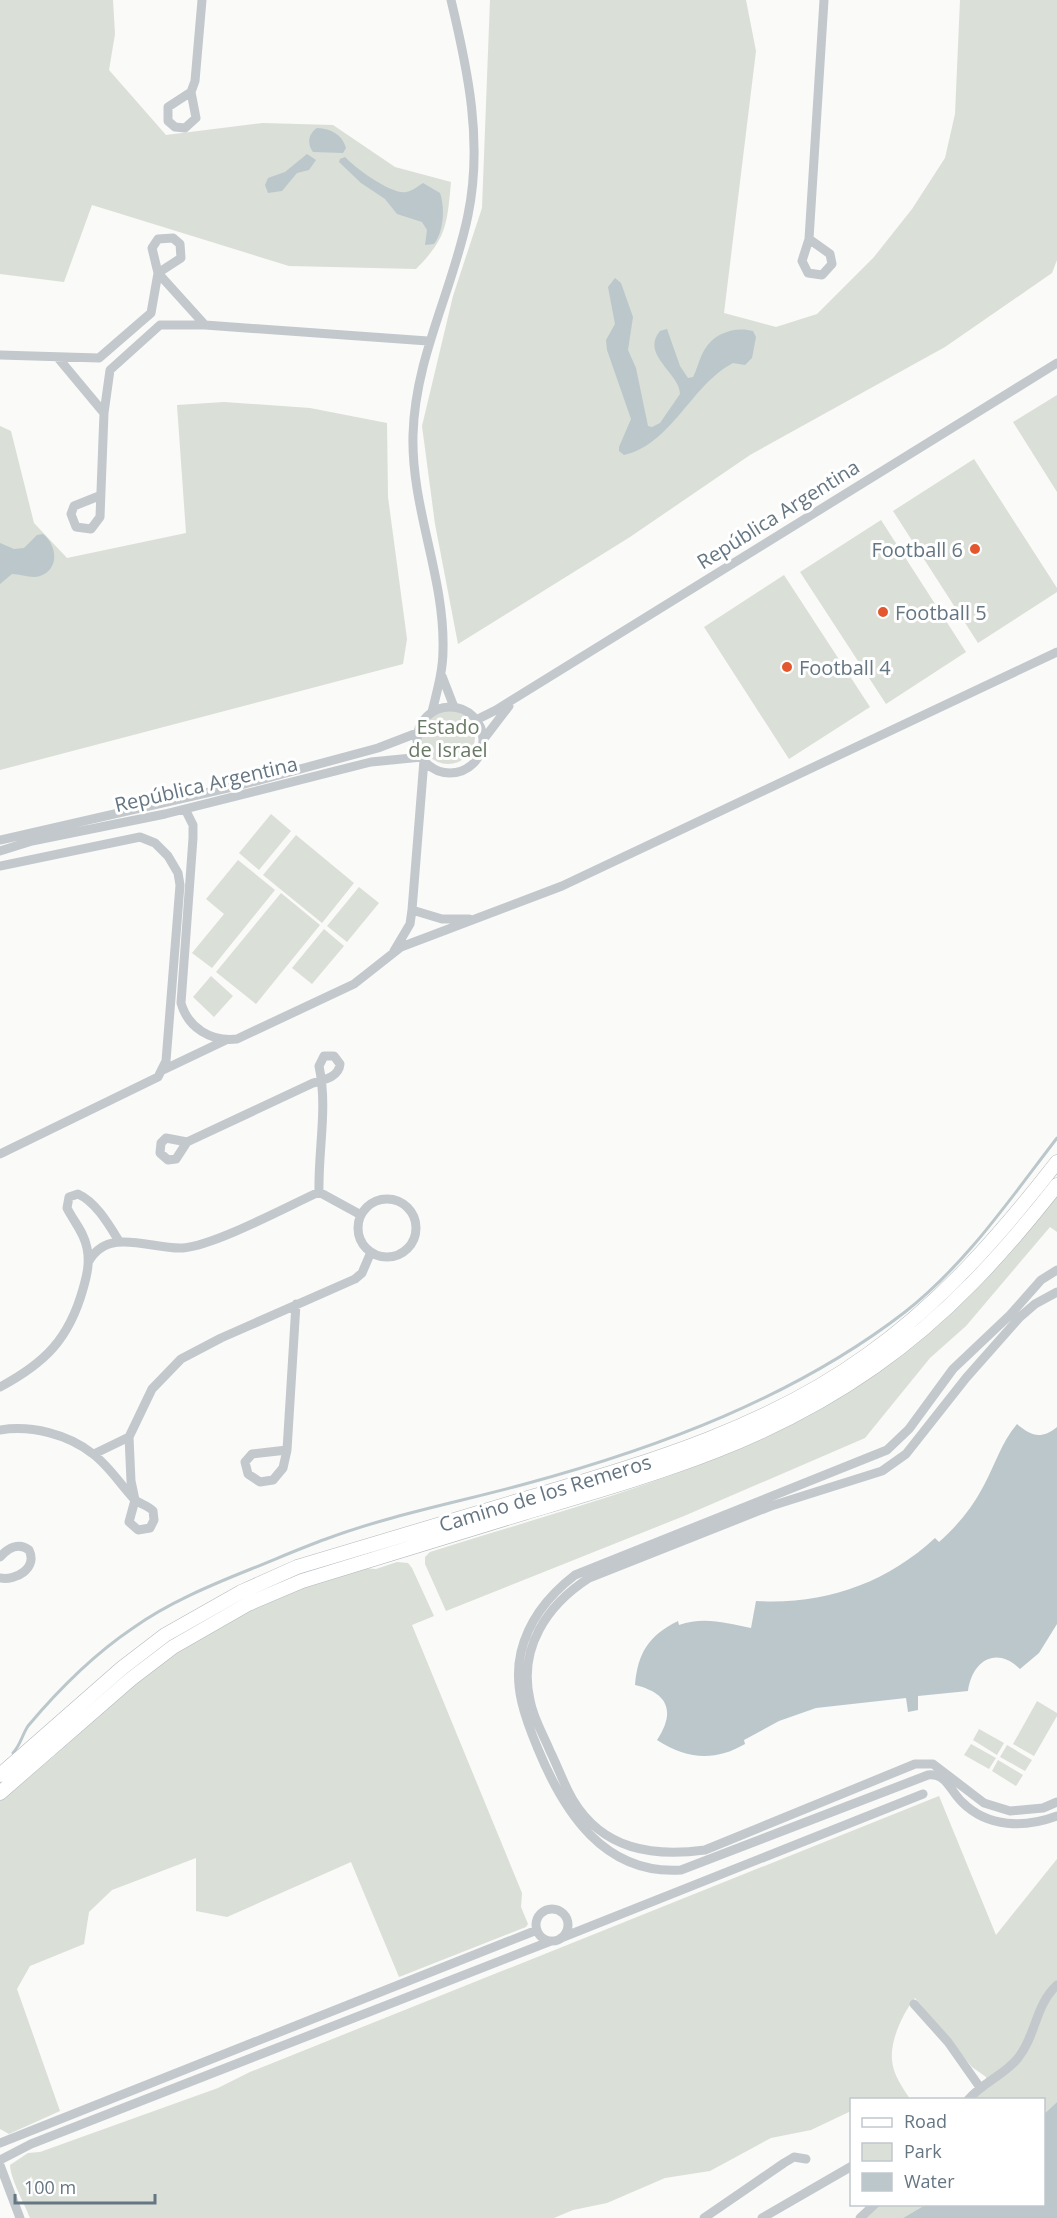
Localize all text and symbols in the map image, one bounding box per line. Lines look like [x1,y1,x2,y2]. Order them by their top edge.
street label: República Argentina [692,453,864,575]
place label: Football 6 [871,536,963,563]
marker: Football 6 [968,542,982,556]
place label: Football 5 [895,599,987,626]
marker: Football 5 [876,605,890,619]
place label: Football 4 [799,654,891,681]
marker: Football 4 [780,660,794,674]
park label: Estado de Israel [408,713,488,763]
street label: República Argentina [112,750,300,818]
street label: Camino de los Remeros [436,1448,654,1538]
legend [850,2098,1045,2206]
text: Road [904,2109,947,2133]
text: Park [904,2139,942,2163]
scale bar [15,2167,154,2205]
text: Water [904,2169,955,2193]
text: 100 m [24,2175,76,2199]

